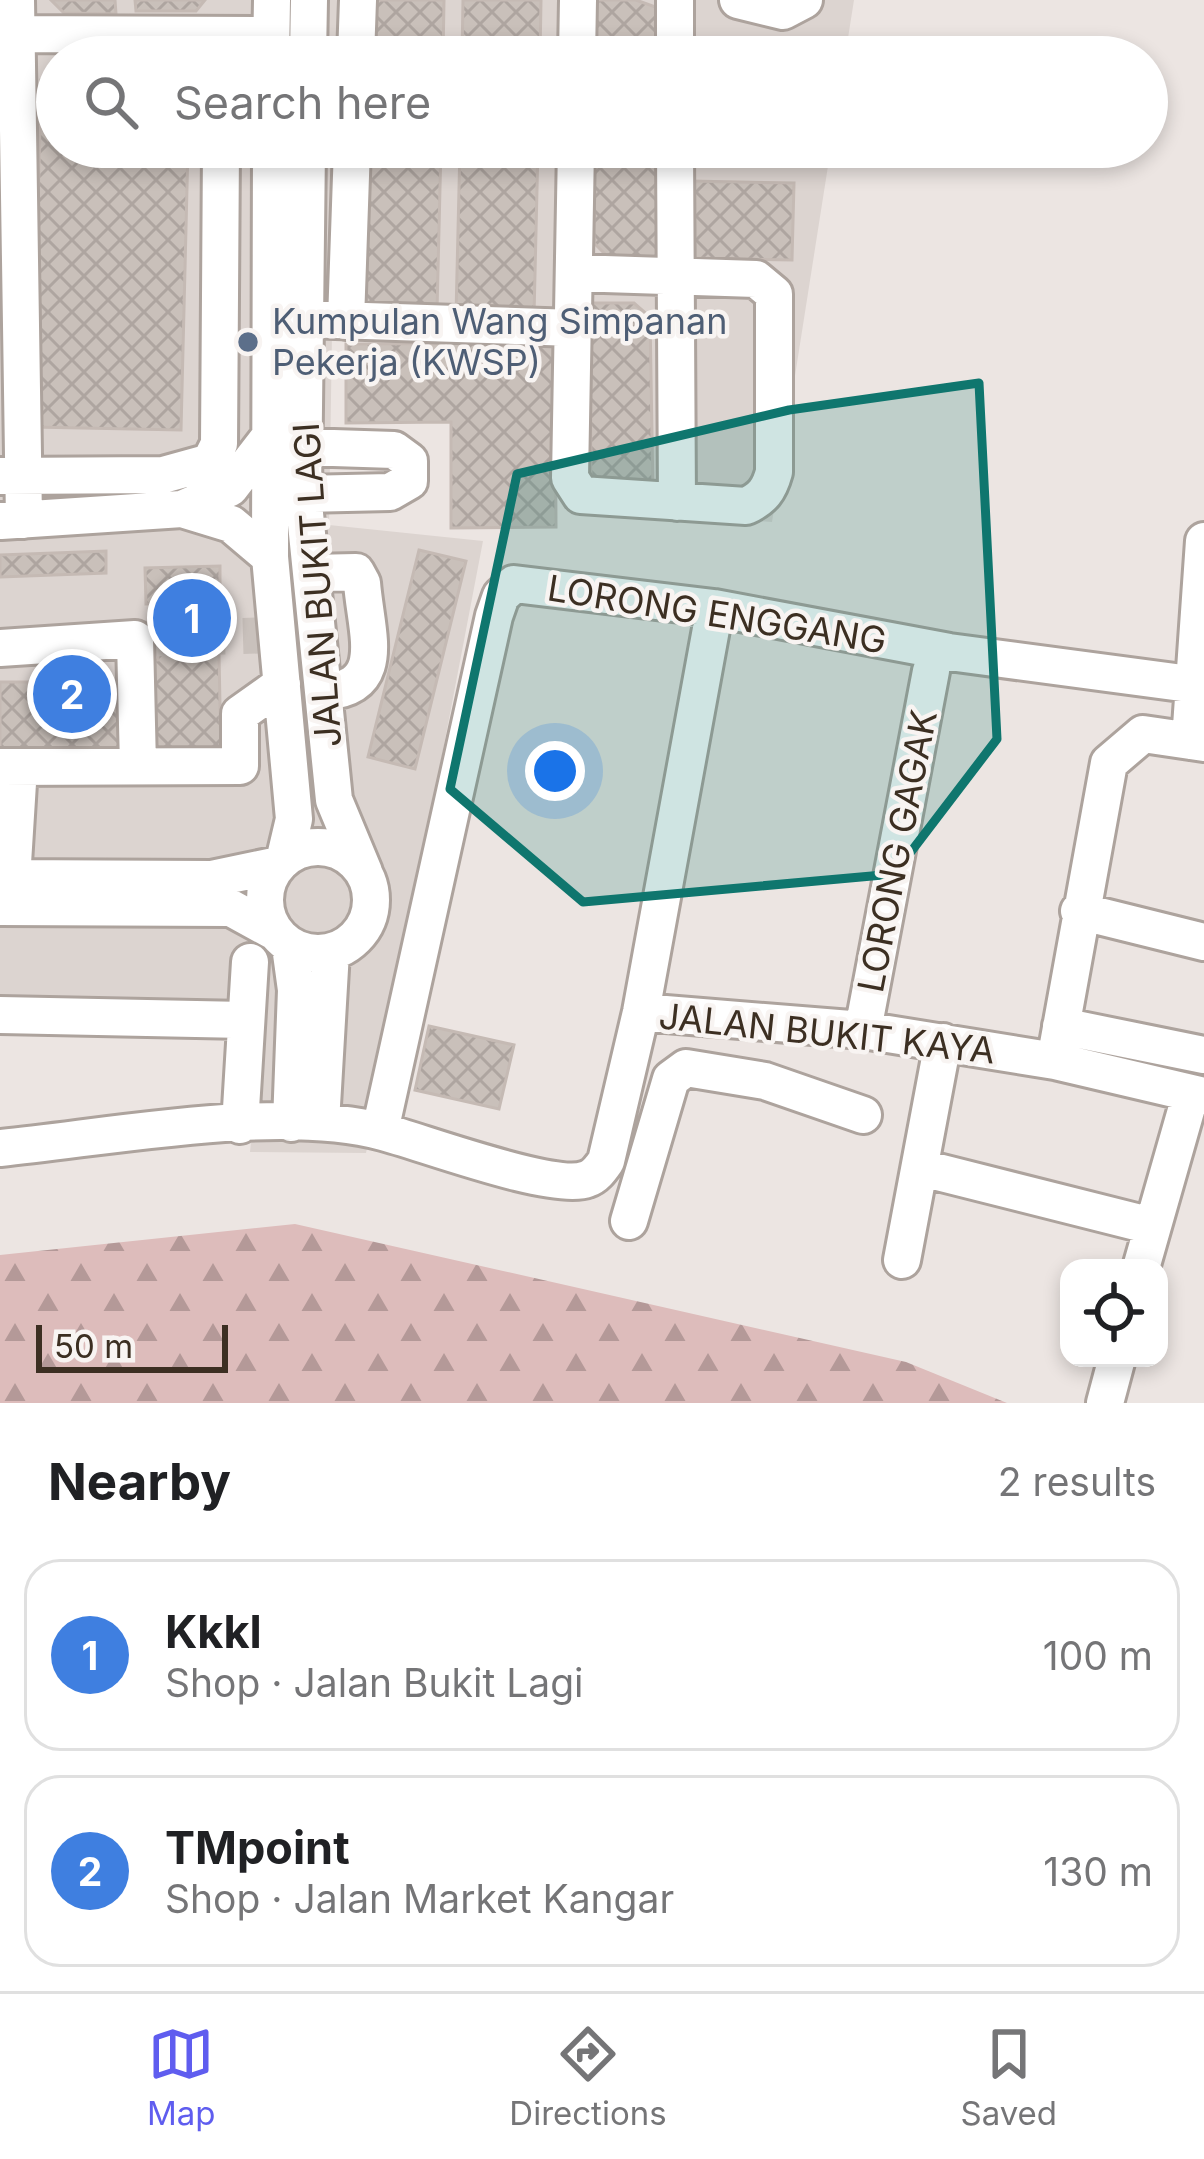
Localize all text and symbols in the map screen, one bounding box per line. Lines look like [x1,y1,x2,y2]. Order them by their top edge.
search box [36,36,1168,168]
icon: search [78,69,144,135]
text: Search here [174,75,431,130]
place label: Kumpulan Wang Simpanan Pekerja (KWSP) [272,299,728,384]
marker: Kumpulan Wang Simpanan Pekerja (KWSP) [235,329,261,355]
street label: JALAN BUKIT LAGI [284,421,350,749]
street label: LORONG ENGGANG [545,566,889,662]
pin: 1 [153,573,231,663]
pin: 2 [33,649,111,739]
street label: LORONG GAGAK [848,706,946,996]
your location [525,741,585,801]
street label: JALAN BUKIT KAYA [657,993,997,1073]
map controls [1060,1259,1168,1367]
button: locate [1060,1259,1168,1367]
scale bar [36,1319,228,1372]
text: 50 m [54,1326,133,1366]
text: Nearby [48,1451,231,1512]
text: 2 results [998,1458,1156,1505]
text: Kkkl [165,1604,262,1659]
text: 1 [82,1632,98,1679]
text: 100 m [1043,1632,1153,1679]
text: Shop · Jalan Bukit Lagi [165,1659,584,1706]
text: TMpoint [165,1820,350,1875]
text: 2 [78,1848,102,1895]
text: 130 m [1043,1848,1153,1895]
text: Shop · Jalan Market Kangar [165,1875,674,1922]
tab: Map [147,2021,215,2133]
tab: Directions [509,2021,667,2133]
tab: Saved [960,2021,1057,2133]

